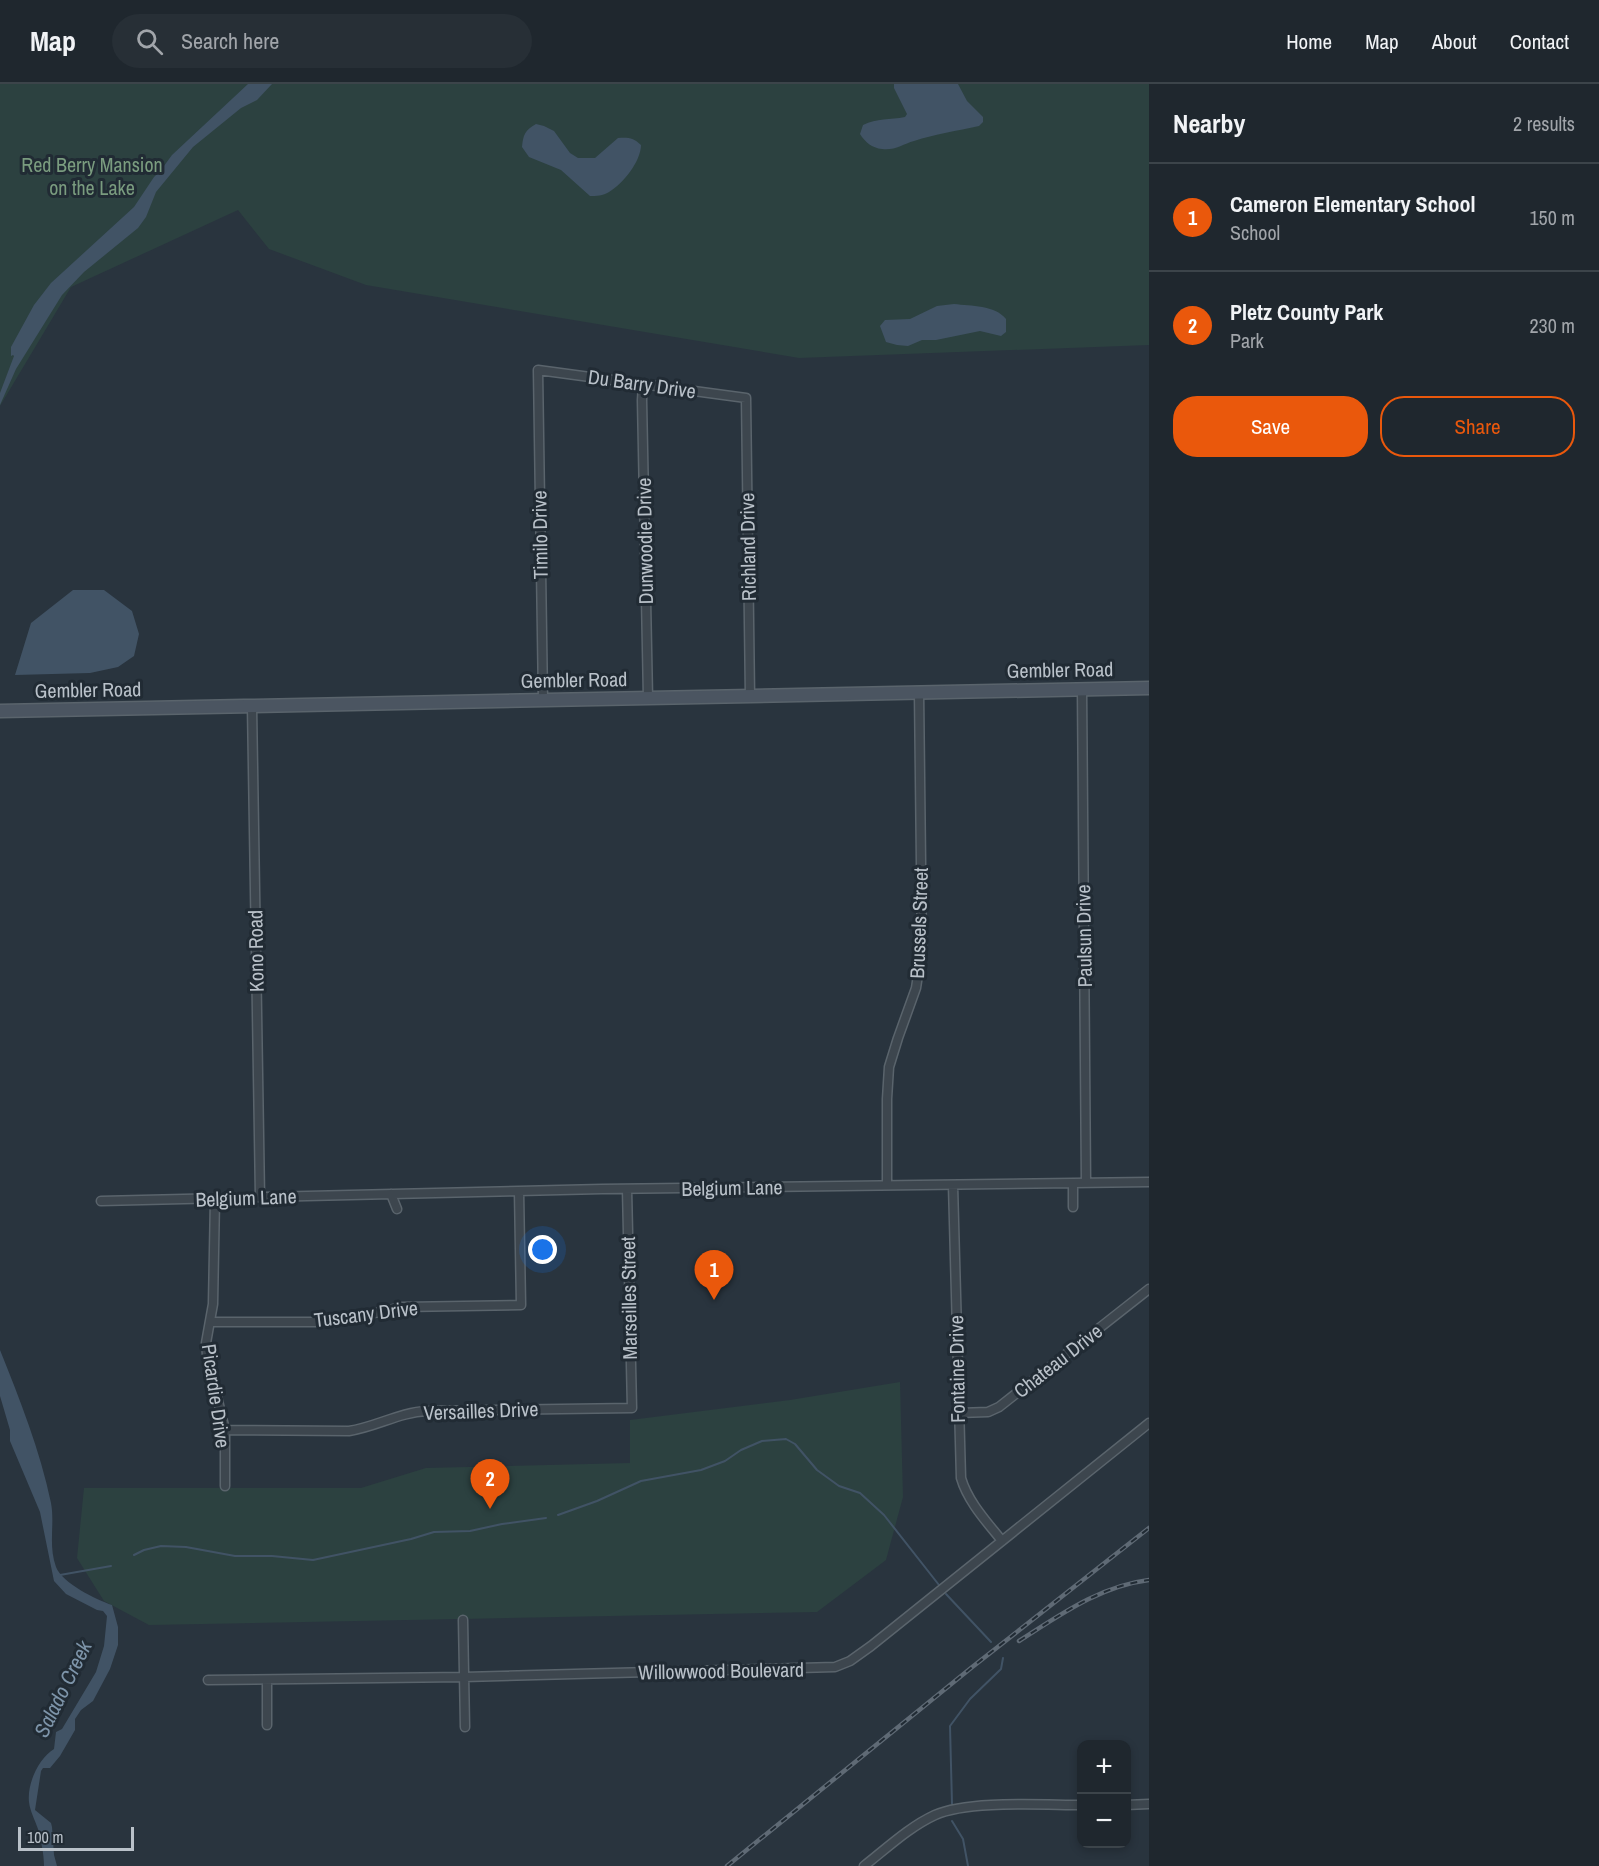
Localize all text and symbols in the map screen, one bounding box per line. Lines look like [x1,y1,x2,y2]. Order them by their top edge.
search box [112,14,532,68]
text: Map [30,22,76,60]
icon: search [133,25,166,58]
text: Search here [181,26,279,56]
text: Home [1286,27,1332,56]
text: Map [1365,27,1399,56]
text: About [1432,27,1477,56]
text: Contact [1510,27,1569,56]
text: Nearby [1173,106,1245,141]
text: 2 results [1513,110,1575,137]
park label: Red Berry Mansion on the Lake [21,151,163,201]
text: Cameron Elementary School [1230,189,1476,219]
text: 1 [1188,204,1197,231]
text: 150 m [1529,204,1575,231]
text: School [1230,219,1280,246]
text: Pletz County Park [1230,297,1383,327]
text: 2 [1188,312,1197,339]
text: 230 m [1529,312,1575,339]
text: Park [1230,327,1264,354]
street label: Du Barry Drive [586,363,698,404]
button: Save [1173,396,1368,457]
button: Share [1380,396,1575,457]
street label: Dunwoodie Drive [630,477,659,605]
street label: Timilo Drive [525,490,554,580]
street label: Richland Drive [733,493,762,601]
street label: Gembler Road [1006,655,1114,684]
street label: Gembler Road [520,665,628,694]
street label: Gembler Road [34,675,142,704]
street label: Brussels Street [903,867,934,979]
street label: Paulsun Drive [1069,884,1098,988]
street label: Kono Road [241,910,270,992]
street label: Belgium Lane [681,1173,783,1202]
street label: Belgium Lane [195,1182,297,1213]
your location [528,1235,557,1264]
street label: Marseilles Street [614,1236,643,1360]
pin: 1 [694,1250,734,1300]
street label: Tuscany Drive [313,1294,419,1333]
street label: Fontaine Drive [942,1315,971,1423]
street label: Chateau Drive [1008,1317,1108,1404]
street label: Picardie Drive [196,1342,237,1450]
street label: Versailles Drive [423,1395,539,1426]
pin: 2 [470,1460,510,1509]
water label: Salado Creek [27,1634,99,1742]
street label: Willowwood Boulevard [638,1656,804,1685]
map controls [1077,1740,1131,1848]
button: + [1077,1740,1131,1794]
button: − [1077,1794,1131,1848]
scale bar [18,1824,134,1852]
text: 100 m [27,1826,63,1848]

